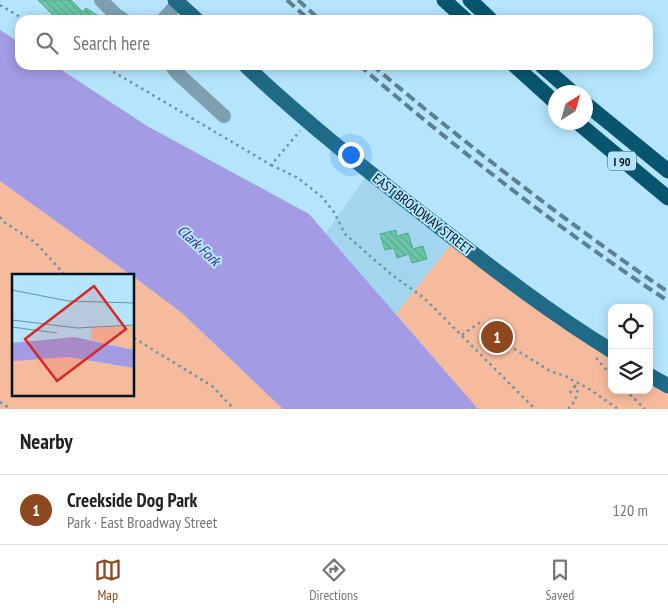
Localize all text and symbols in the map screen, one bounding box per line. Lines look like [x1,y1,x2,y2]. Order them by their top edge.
search box [15,15,653,70]
icon: search [33,29,61,57]
text: Search here [73,31,150,55]
north arrow [548,85,593,130]
your location [338,142,364,168]
road number: I 90 [608,152,636,170]
street label: EAST BROADWAY STREET [369,169,477,259]
water label: Clark Fork [174,220,226,271]
inset map [12,274,135,396]
map controls [608,304,653,394]
button: locate [608,304,653,349]
pin: 1 [481,318,513,356]
button: layers [608,349,653,394]
text: Nearby [20,428,73,455]
text: Creekside Dog Park [67,488,197,512]
text: 1 [32,500,40,520]
text: 120 m [613,500,648,520]
text: Park · East Broadway Street [67,512,217,532]
tab: Map [94,556,122,604]
tab: Directions [309,556,358,604]
tab: Saved [545,556,574,604]

